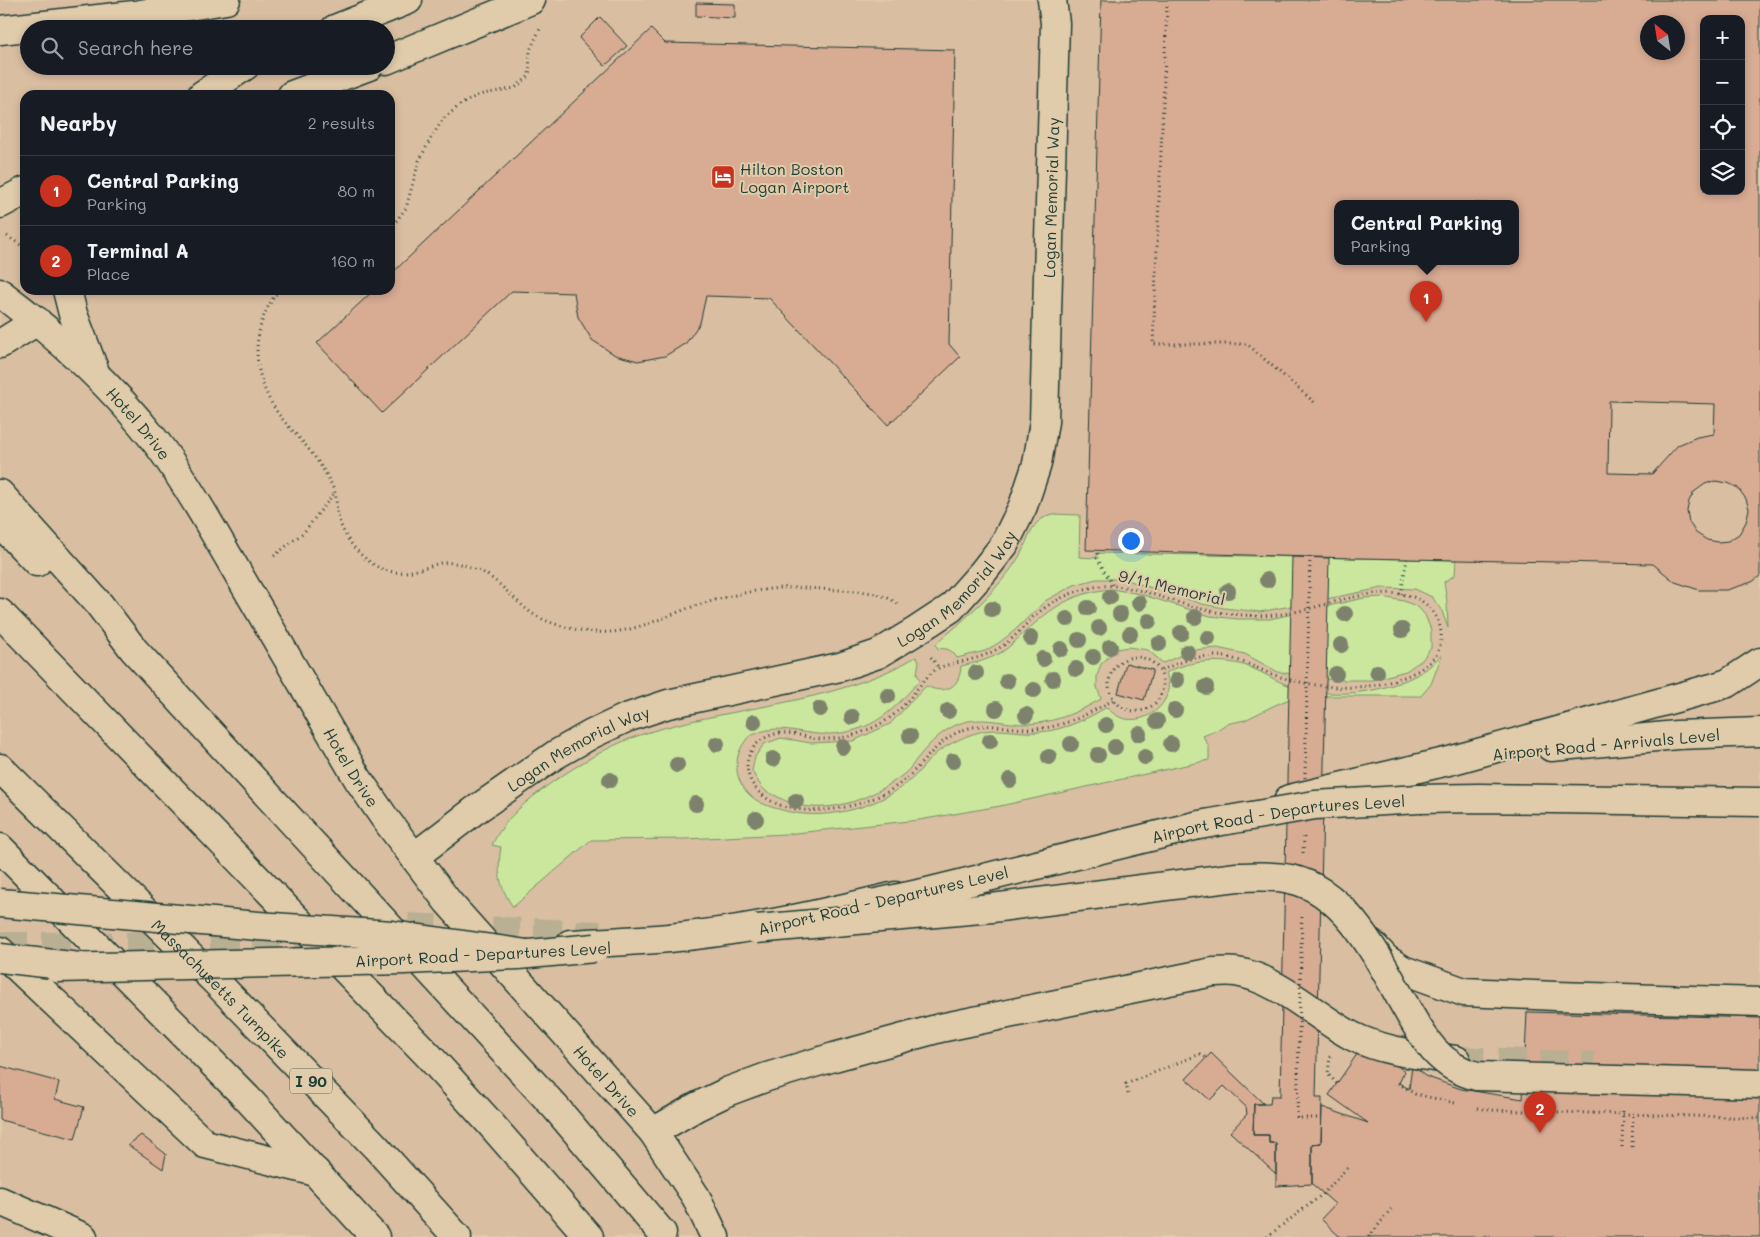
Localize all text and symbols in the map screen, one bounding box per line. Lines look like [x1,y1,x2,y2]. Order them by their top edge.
north arrow [1640,15,1685,60]
map controls [1700,15,1745,195]
button: + [1700,15,1745,60]
search box [20,20,395,75]
icon: search [38,34,66,62]
text: Search here [78,35,194,60]
button: − [1700,60,1745,105]
button: locate [1700,105,1745,150]
text: Nearby [40,109,117,136]
text: 2 results [308,112,375,133]
street label: Logan Memorial Way [1037,117,1063,278]
button: layers [1700,150,1745,195]
place label: Hilton Boston Logan Airport [740,158,850,197]
hotel icon: Hilton Boston Logan Airport [710,164,736,190]
text: Central Parking [87,168,239,193]
text: 1 [52,180,60,201]
text: 80 m [338,180,375,201]
text: Parking [87,193,146,214]
popup [1334,200,1519,265]
text: Central Parking [1351,210,1502,235]
text: Parking [1351,235,1410,256]
text: Terminal A [87,238,189,263]
text: 2 [52,250,60,271]
text: 160 m [330,250,375,271]
text: Place [87,263,130,284]
pin: 1 [1410,281,1442,322]
street label: Hotel Drive [102,382,176,464]
street label: Logan Memorial Way [892,527,1020,651]
your location [1118,528,1144,554]
street label: 9/11 Memorial [1116,564,1228,610]
street label: Logan Memorial Way [503,700,652,796]
street label: Hotel Drive [320,724,384,811]
street label: Airport Road - Arrivals Level [1491,724,1721,764]
street label: Airport Road - Departures Level [1149,789,1406,847]
street label: Airport Road - Departures Level [756,861,1010,939]
street label: Massachusetts Turnpike [147,914,295,1062]
street label: Airport Road - Departures Level [354,937,612,971]
street label: Hotel Drive [570,1040,645,1121]
road number: I 90 [290,1068,332,1094]
pin: 2 [1524,1092,1556,1133]

